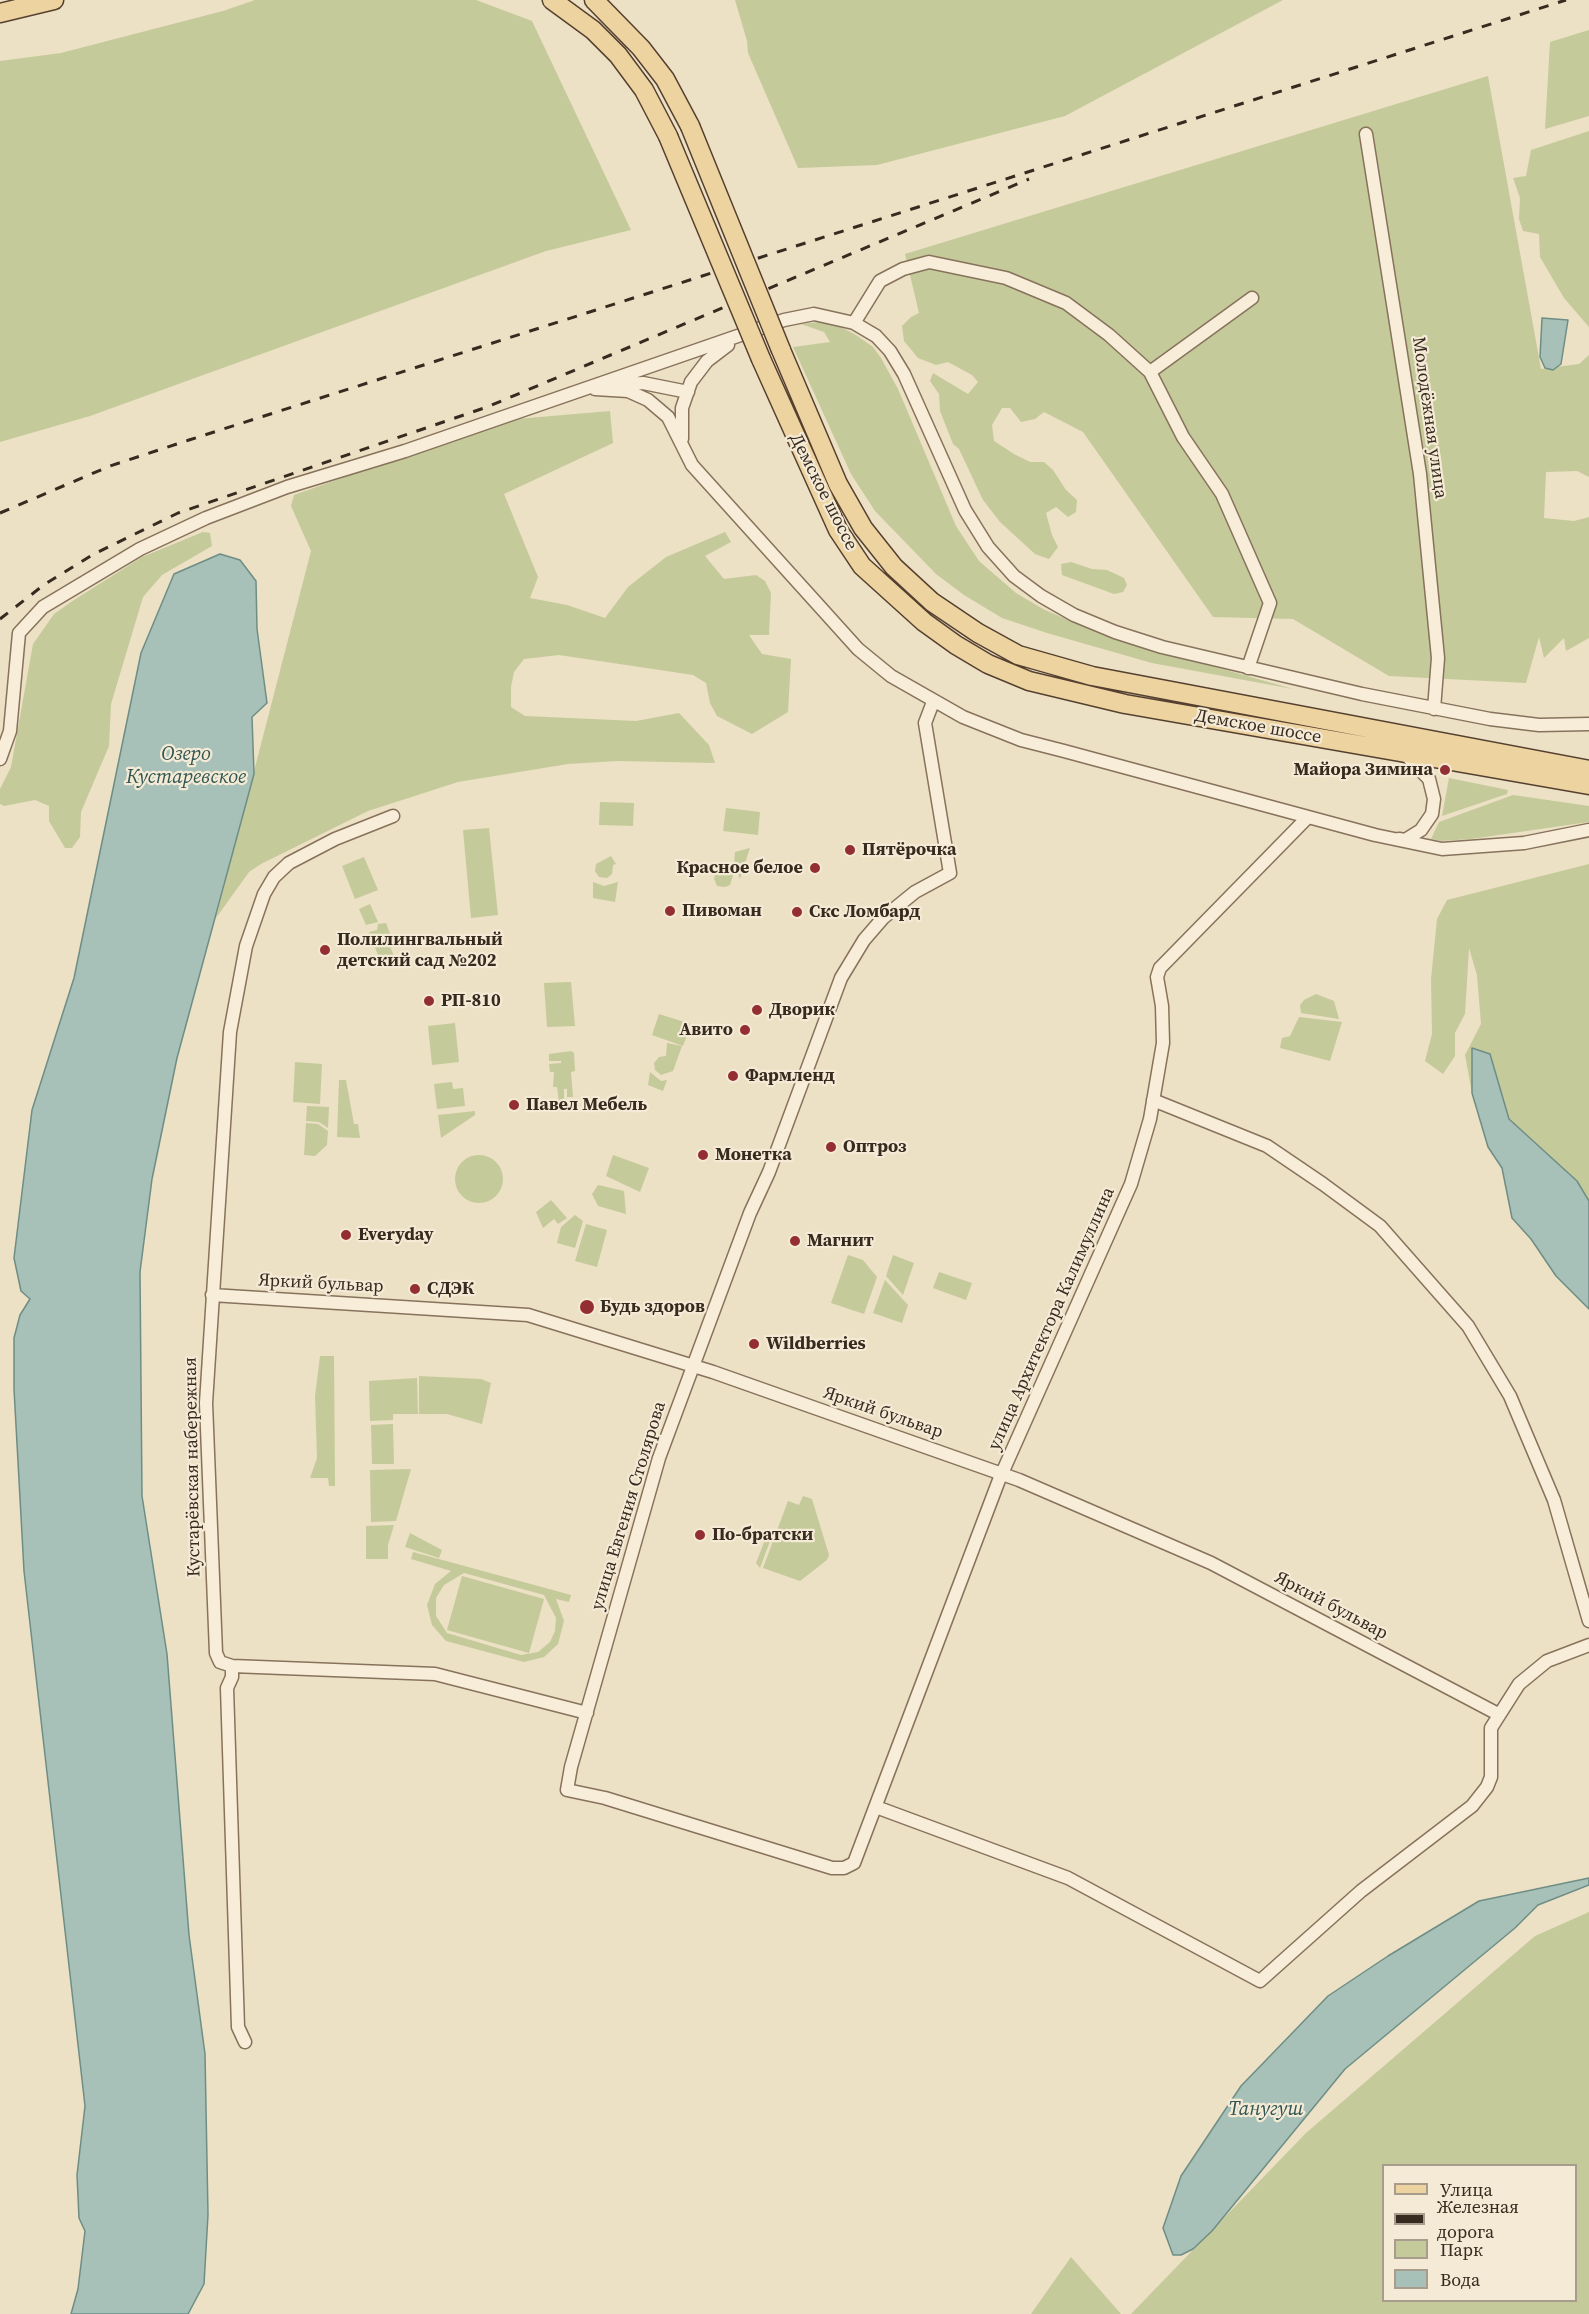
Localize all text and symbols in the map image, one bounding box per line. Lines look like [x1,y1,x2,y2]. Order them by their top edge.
street label: Молодёжная улица [1407,336,1451,500]
street label: Демское шоссе [784,430,862,554]
street label: Демское шоссе [1193,705,1323,749]
water label: Озеро Кустаревское [126,743,246,790]
place label: Майора Зимина [1293,759,1433,781]
marker: Майора Зимина [1438,763,1452,777]
place label: Пятёрочка [862,839,957,861]
marker: Пятёрочка [843,843,857,857]
place label: Красное белое [676,857,803,879]
marker: Красное белое [808,861,822,875]
place label: Пивоман [682,900,762,922]
place label: Скс Ломбард [809,901,920,923]
marker: Пивоман [663,904,677,918]
marker: Скс Ломбард [790,905,804,919]
place label: Полилингвальный детский сад №202 [337,929,503,972]
marker: Полилингвальный детский сад №202 [318,943,332,957]
place label: РП-810 [441,990,501,1012]
marker: РП-810 [422,994,436,1008]
place label: Дворик [769,999,835,1021]
marker: Дворик [750,1003,764,1017]
place label: Авито [679,1019,733,1041]
marker: Авито [738,1023,752,1037]
place label: Фармленд [745,1065,835,1087]
marker: Фармленд [726,1069,740,1083]
place label: Павел Мебель [526,1094,647,1116]
marker: Павел Мебель [507,1098,521,1112]
place label: Оптроз [843,1136,907,1158]
marker: Оптроз [824,1140,838,1154]
place label: Монетка [715,1144,792,1166]
marker: Монетка [696,1148,710,1162]
street label: улица Архитектора Калимуллина [984,1184,1120,1454]
place label: Everyday [358,1224,434,1246]
marker: Everyday [339,1228,353,1242]
place label: Магнит [807,1230,874,1252]
marker: Магнит [788,1234,802,1248]
street label: Яркий бульвар [258,1270,384,1298]
place label: СДЭК [427,1278,474,1300]
marker: СДЭК [408,1282,422,1296]
place label: Будь здоров [600,1296,705,1318]
marker: Будь здоров [578,1298,596,1316]
place label: Wildberries [766,1333,866,1355]
marker: Wildberries [747,1337,761,1351]
street label: Кустарёвская набережная [180,1357,206,1577]
street label: Яркий бульвар [820,1382,946,1444]
street label: улица Евгения Столярова [587,1399,671,1613]
place label: По-братски [712,1524,813,1546]
marker: По-братски [693,1528,707,1542]
street label: Яркий бульвар [1271,1567,1391,1645]
water label: Танугуш [1229,2098,1303,2122]
legend [1382,2164,1577,2302]
text: Улица [1440,2177,1493,2202]
text: Железная дорога [1437,2194,1519,2244]
text: Парк [1440,2237,1483,2262]
text: Вода [1440,2267,1480,2292]

